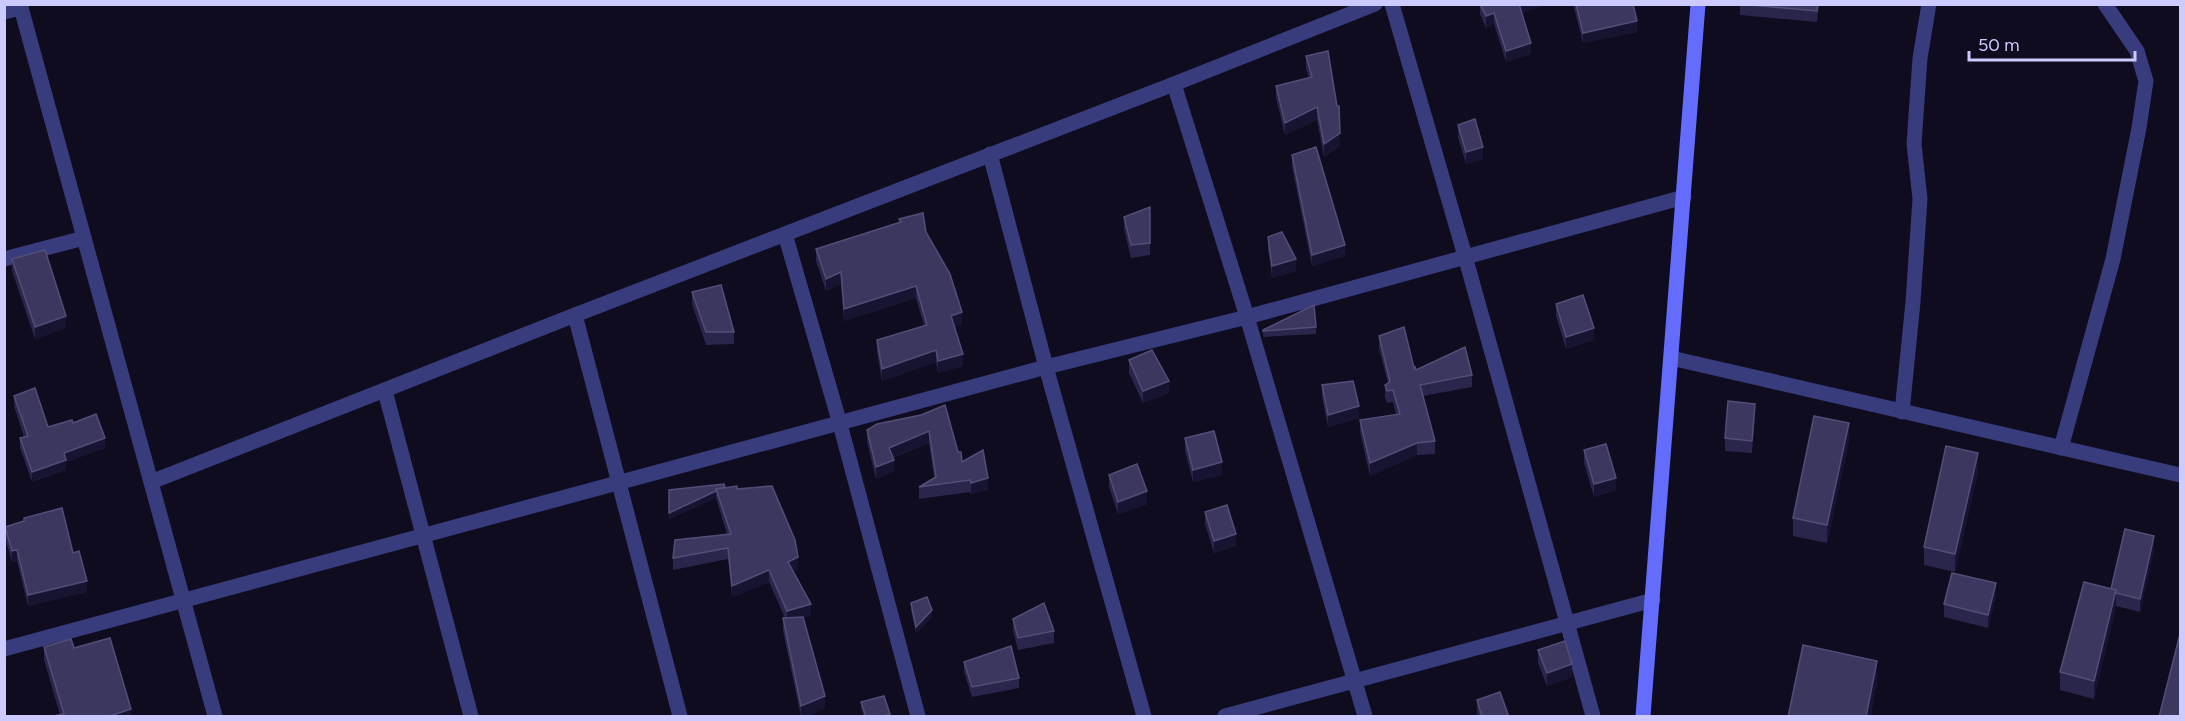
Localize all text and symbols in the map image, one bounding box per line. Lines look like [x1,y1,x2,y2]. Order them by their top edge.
scale bar [1969,24,2136,62]
text: 50 m [1978,34,2020,56]

